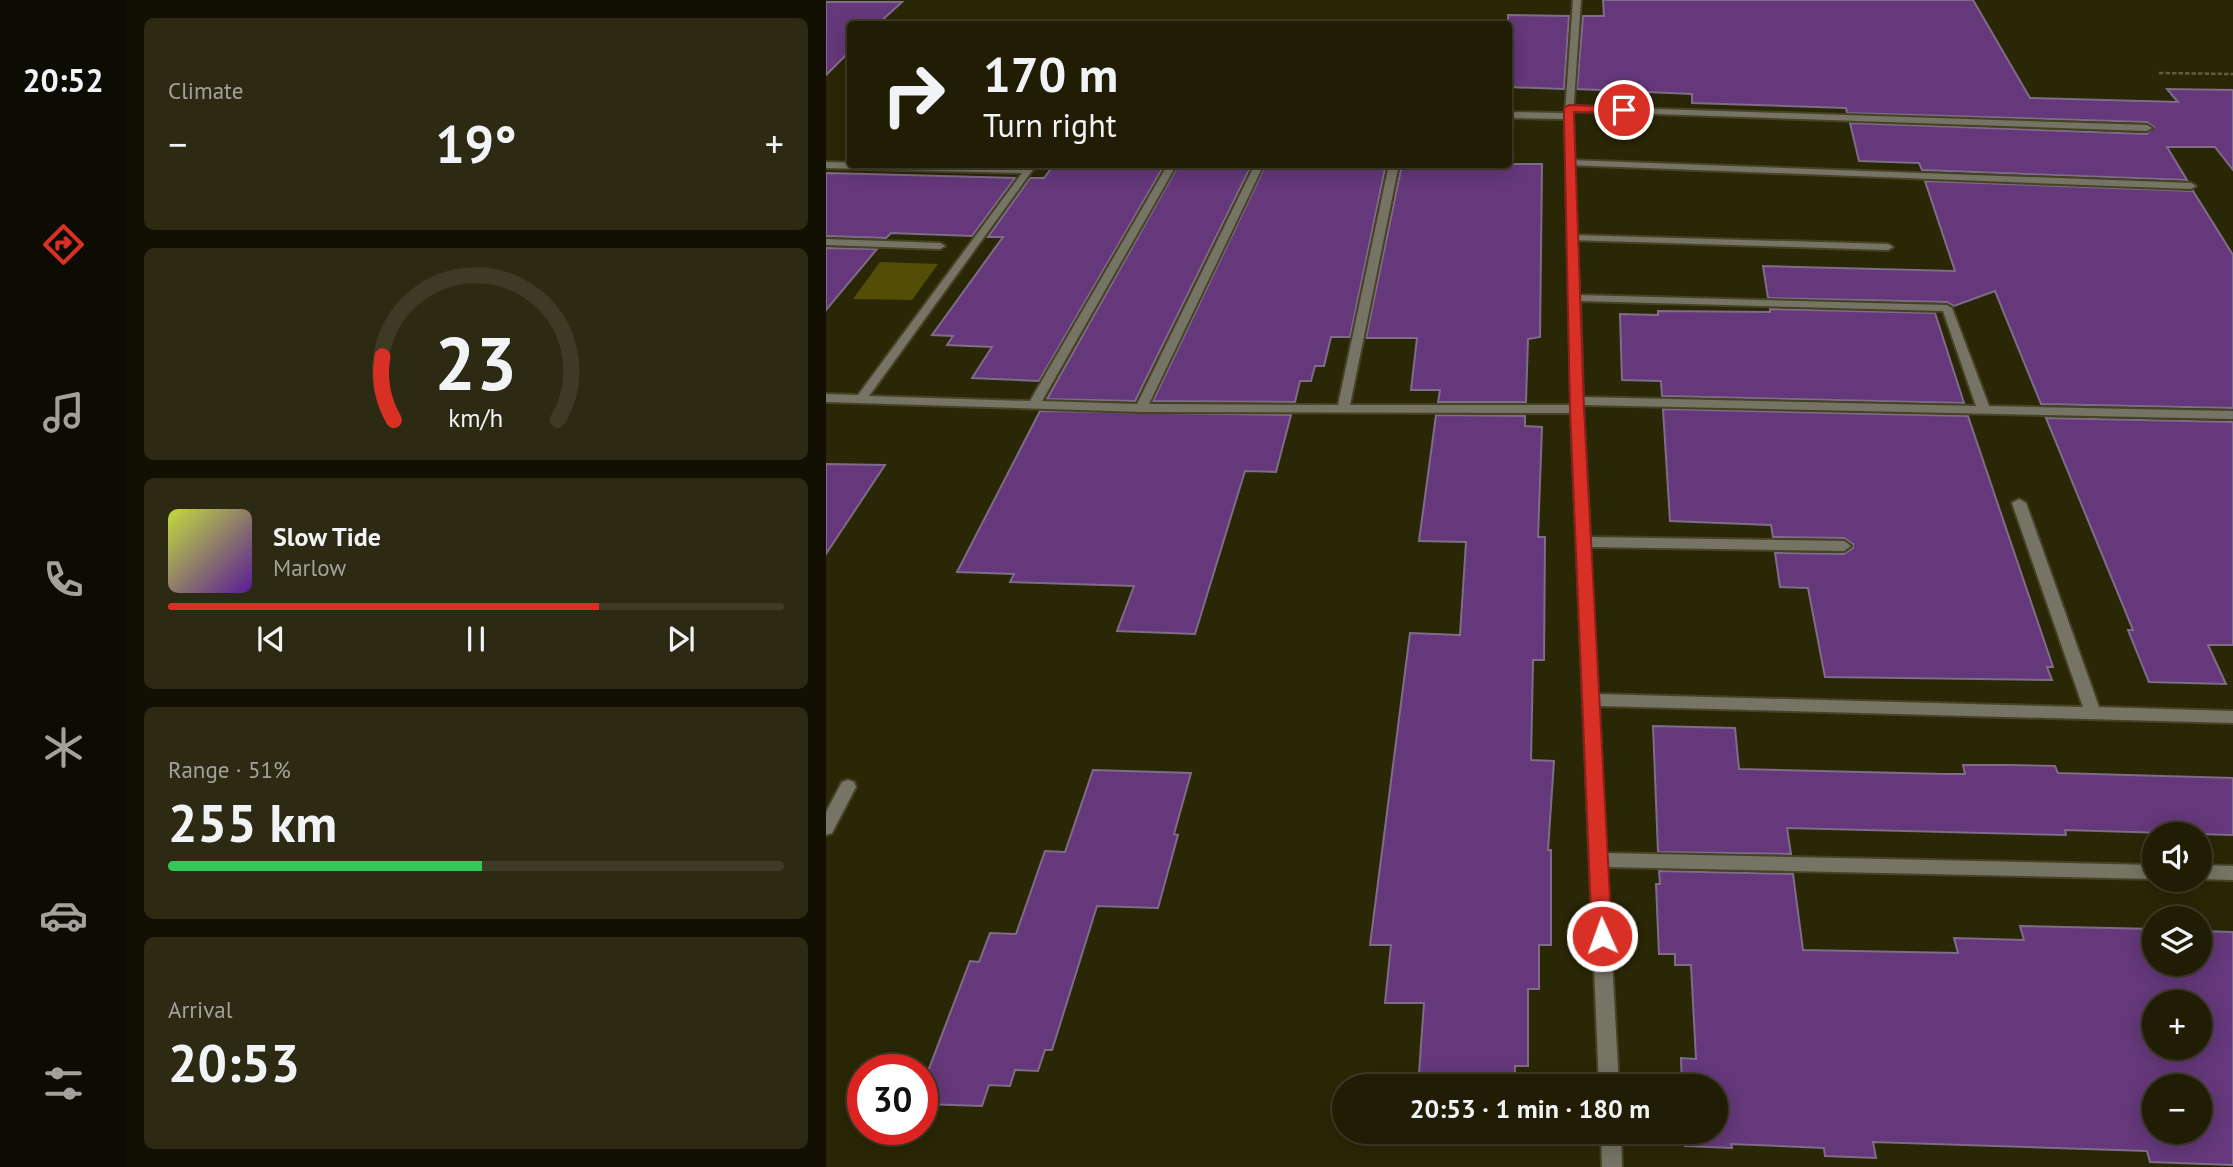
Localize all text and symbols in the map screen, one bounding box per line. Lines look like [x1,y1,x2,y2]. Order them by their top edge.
text: 170 m [983,42,1118,106]
icon: right [868,49,959,140]
text: 20:52 [22,59,104,101]
text: Climate [168,76,243,105]
pin [1594,80,1654,140]
icon: arrive [1605,91,1643,129]
text: Turn right [983,104,1117,146]
text: 19° [435,110,517,177]
text: − [168,119,187,168]
text: + [765,119,784,168]
icon: directions [39,220,88,269]
text: 23 [435,316,517,410]
icon: music [39,388,88,437]
text: km/h [449,401,503,433]
text: Slow Tide [273,520,381,553]
text: Marlow [273,553,346,582]
icon: phone [39,555,88,604]
icon: previous [252,620,290,658]
icon: pause [457,620,495,658]
icon: next [662,620,700,658]
icon: climate [39,723,88,772]
text: Range · 51% [168,755,291,784]
text: 255 km [168,789,337,856]
map controls [2142,822,2212,1144]
button: sound [2142,822,2212,892]
icon: car [39,891,88,940]
position arrow [1565,899,1639,973]
button: layers [2142,906,2212,976]
button: + [2142,990,2212,1060]
text: Arrival [168,995,232,1024]
text: 20:53 [168,1029,300,1096]
speed limit sign: 30 [847,1054,938,1145]
icon: filters [39,1059,88,1108]
button: − [2142,1074,2212,1144]
text: 20:53 · 1 min · 180 m [1410,1092,1650,1125]

